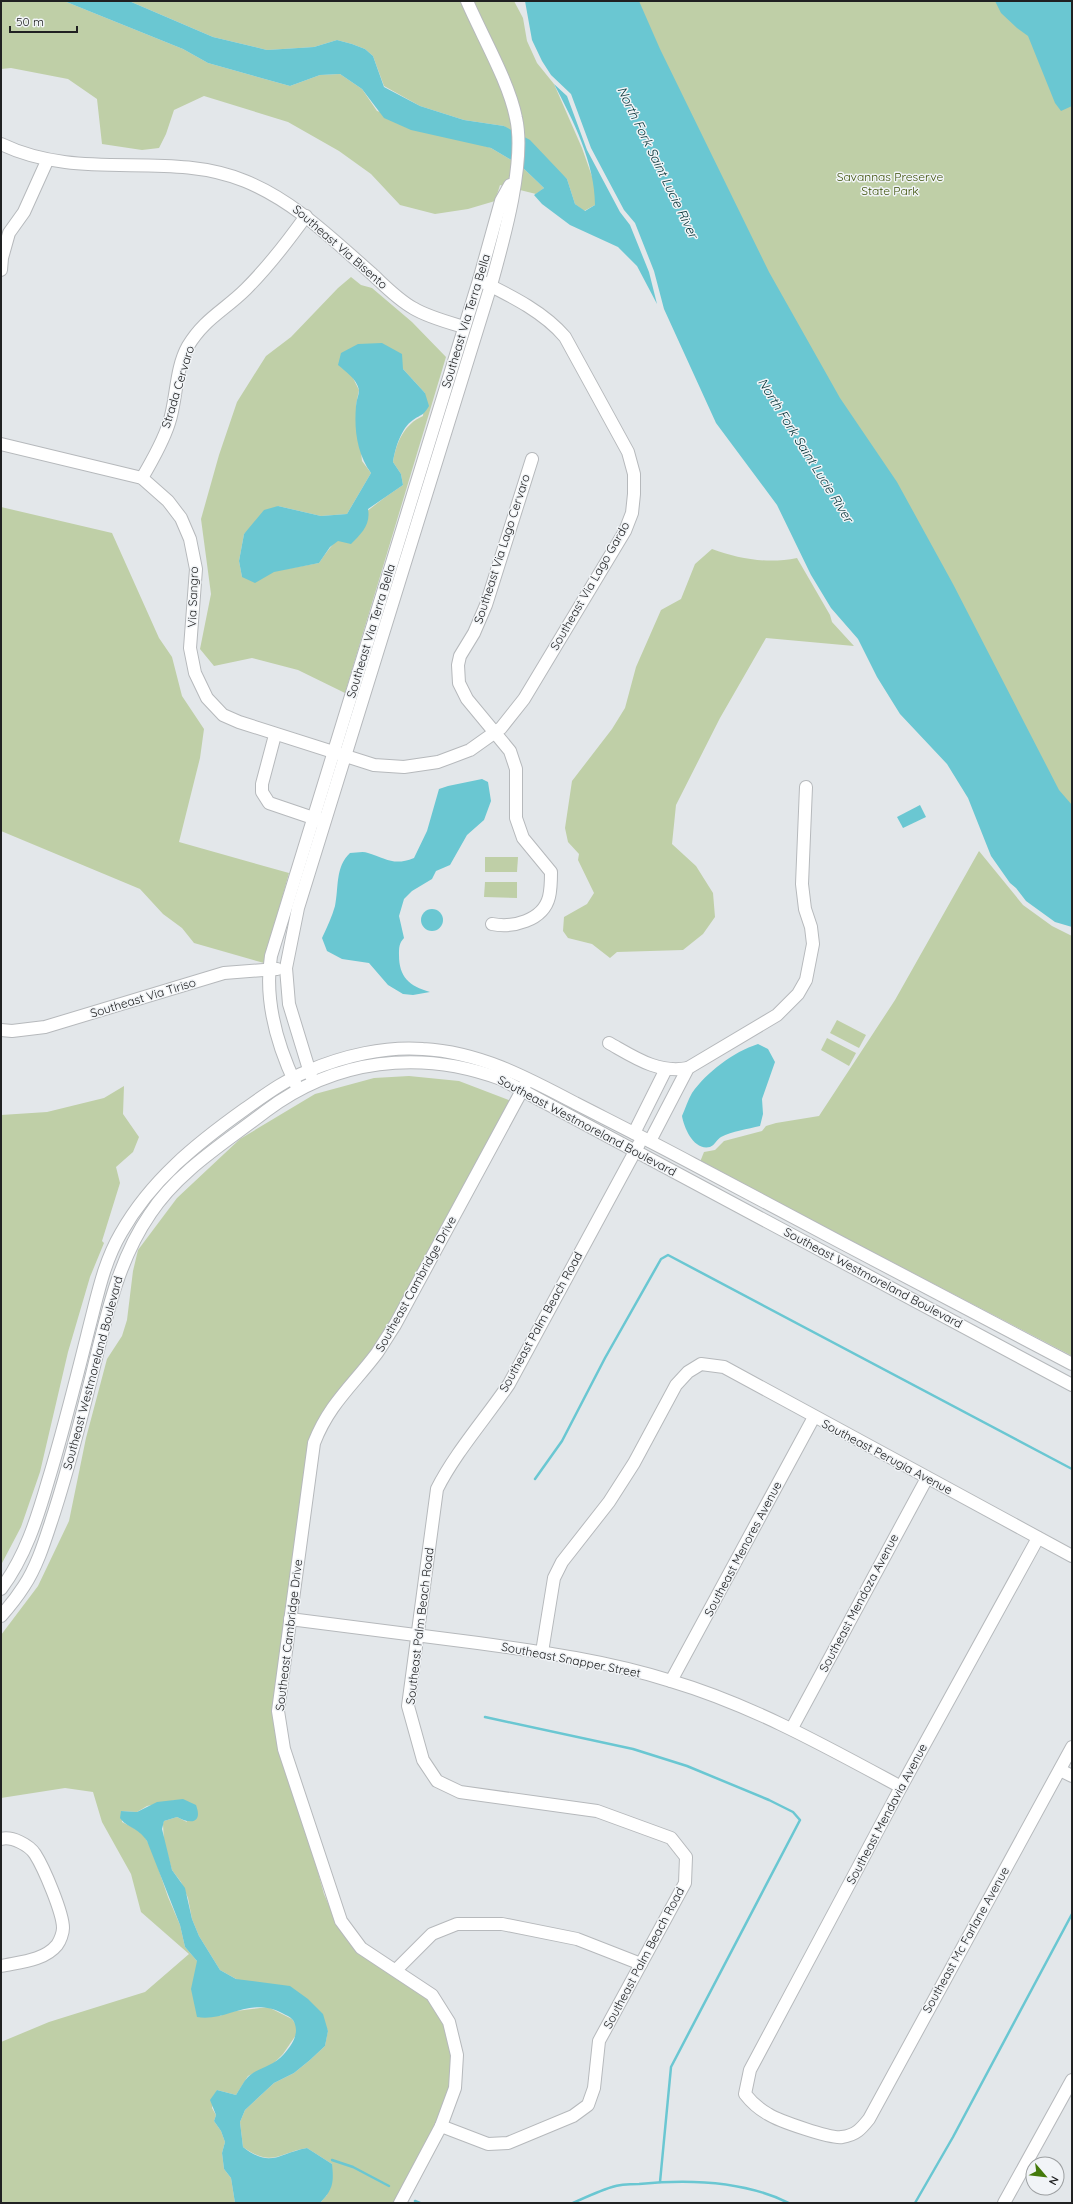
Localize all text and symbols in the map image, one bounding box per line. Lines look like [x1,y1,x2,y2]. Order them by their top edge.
scale bar [10,8,77,34]
text: 50 m [16,14,44,29]
water label: North Fork Saint Lucie River [614,83,703,242]
park label: Savannas Preserve State Park [837,169,943,198]
street label: Southeast Via Bisento [290,201,391,292]
street label: Southeast Via Terra Bella [438,252,493,390]
street label: Strada Cervaro [158,344,197,430]
water label: North Fork Saint Lucie River [755,375,858,527]
street label: Southeast Via Lago Cervaro [470,472,533,626]
street label: Southeast Via Lago Gardo [547,519,633,653]
street label: Southeast Via Terra Bella [343,562,398,700]
street label: Via Sangro [184,566,201,628]
street label: Southeast Via Tiriso [88,974,198,1021]
street label: Southeast Westmoreland Boulevard [495,1072,679,1179]
street label: Southeast Cambridge Drive [372,1213,459,1354]
street label: Southeast Westmoreland Boulevard [781,1224,965,1331]
street label: Southeast Palm Beach Road [496,1249,585,1395]
street label: Southeast Westmoreland Boulevard [59,1274,126,1471]
street label: Southeast Perugia Avenue [819,1416,955,1497]
street label: Southeast Menores Avenue [701,1479,785,1619]
street label: Southeast Mendoza Avenue [816,1531,901,1674]
street label: Southeast Palm Beach Road [402,1547,437,1705]
street label: Southeast Cambridge Drive [272,1558,305,1712]
street label: Southeast Snapper Street [500,1639,642,1680]
street label: Southeast Mendavia Avenue [843,1741,930,1887]
street label: Southeast Mc Farlane Avenue [919,1864,1012,2015]
street label: Southeast Palm Beach Road [600,1884,687,2031]
north arrow [1025,2156,1065,2196]
text: N [1046,2174,1062,2188]

